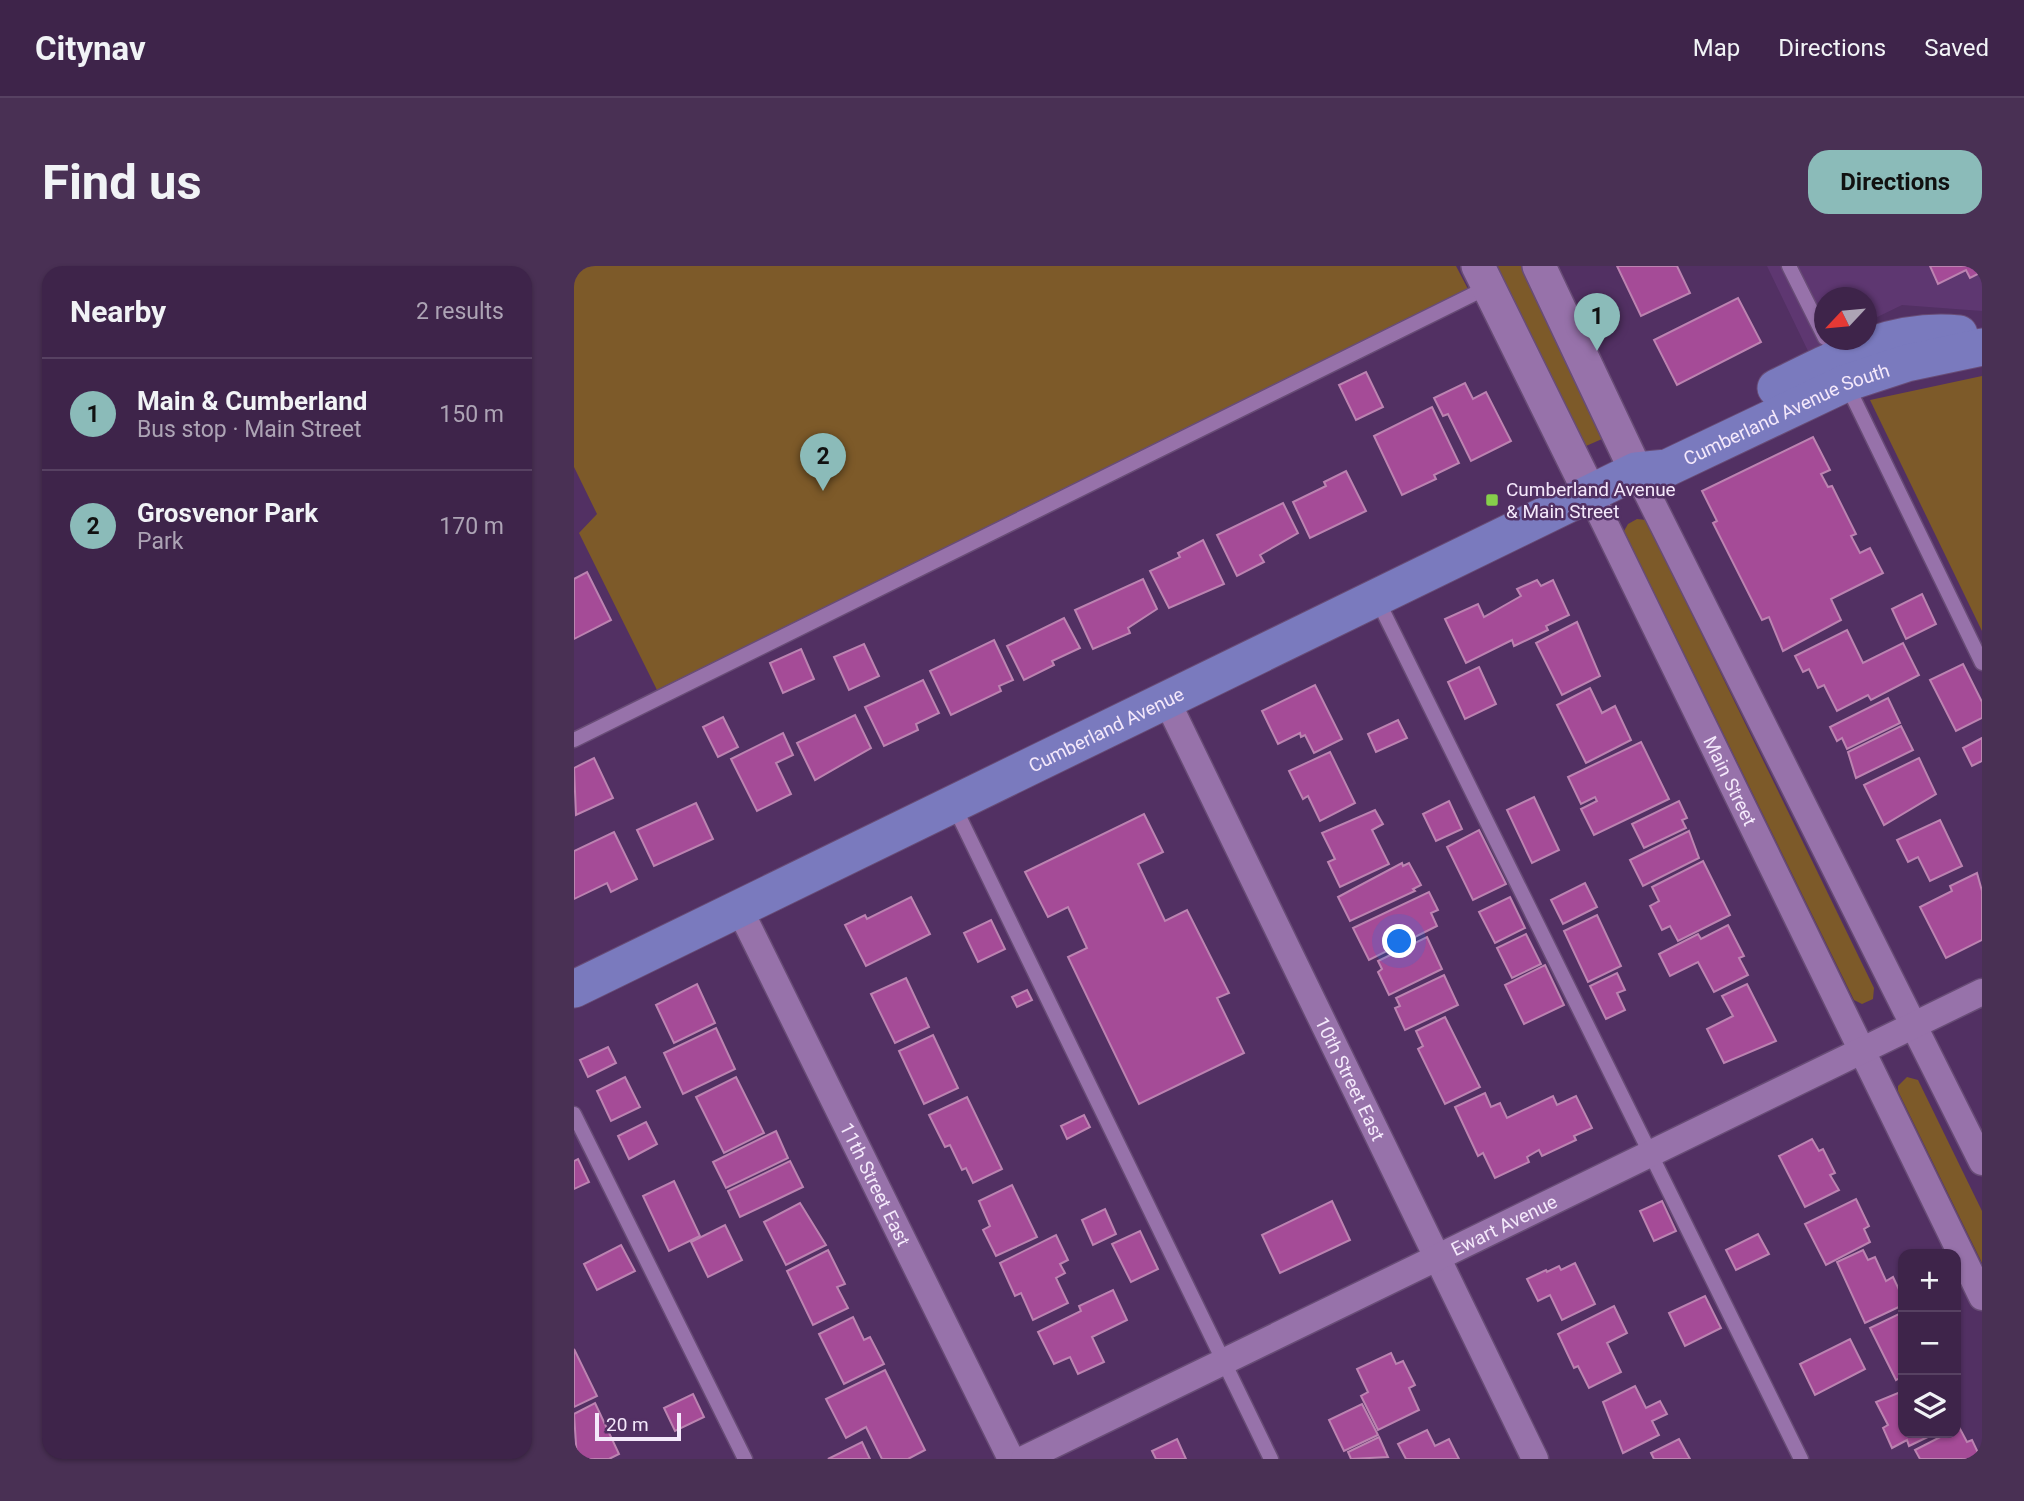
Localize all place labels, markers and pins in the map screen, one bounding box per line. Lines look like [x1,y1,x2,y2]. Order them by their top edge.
pin: 1 [1574,293,1620,351]
pin: 2 [800,433,846,491]
place label: Cumberland Avenue & Main Street [1506,478,1676,523]
marker: Cumberland Avenue & Main Street [1484,492,1500,508]

